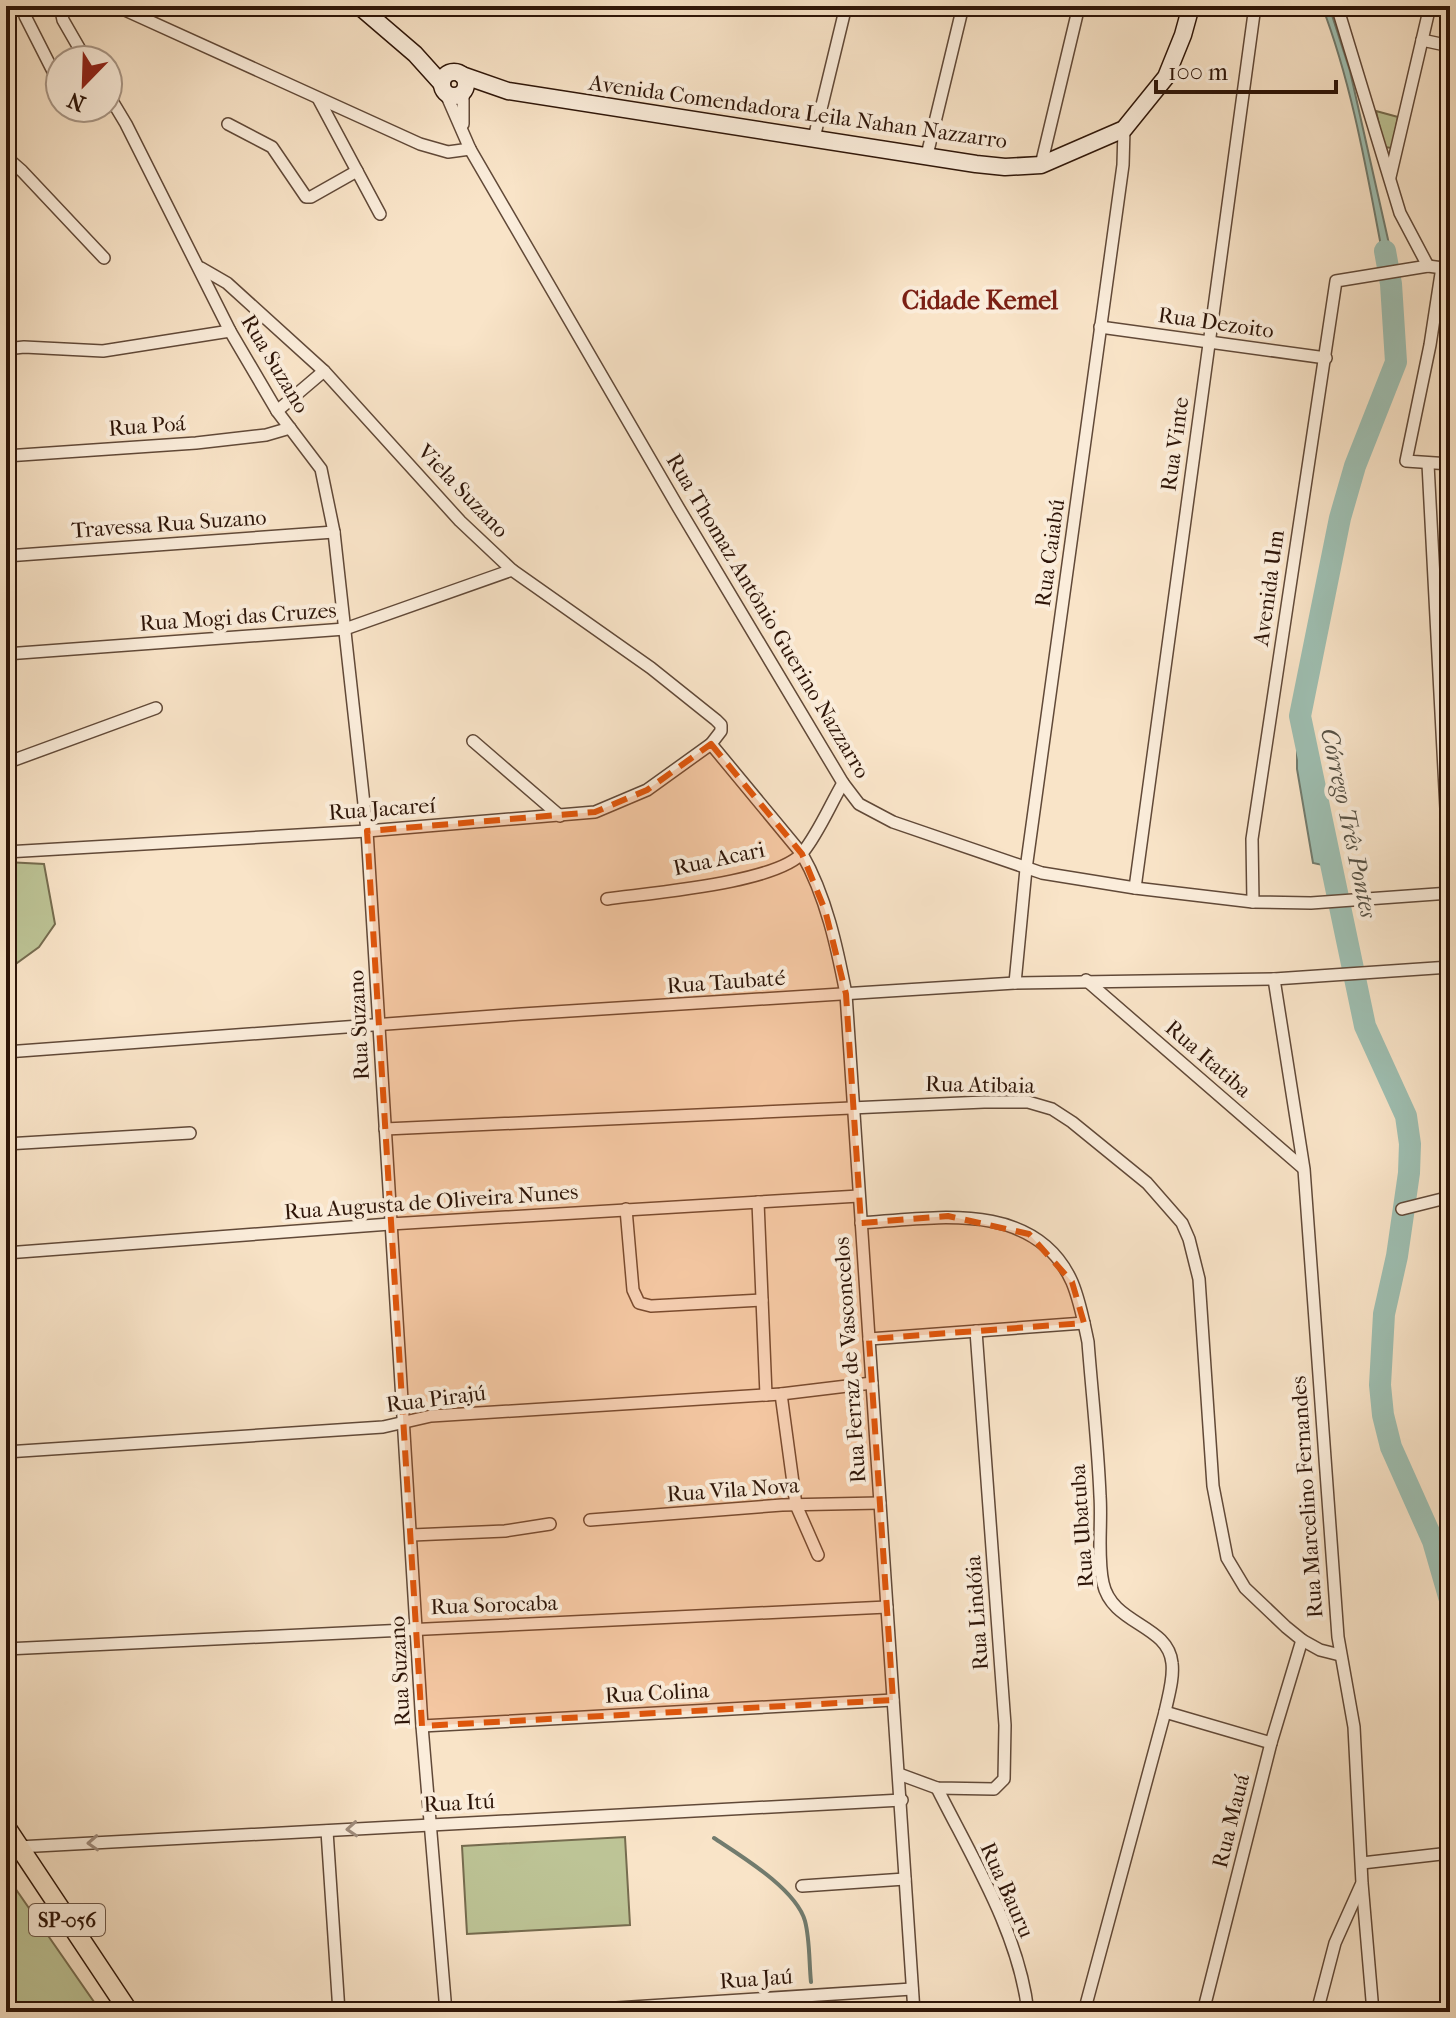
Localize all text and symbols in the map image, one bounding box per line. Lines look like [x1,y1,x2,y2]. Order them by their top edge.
north arrow [44,44,124,124]
scale bar [1156,44,1336,94]
text: 100 m [1168,58,1228,86]
street label: Avenida Comendadora Leila Nahan Nazzarro [586,70,1009,154]
text: N [64,86,89,117]
district label: Cidade Kemel [902,285,1059,316]
street label: Rua Dezoito [1156,302,1276,344]
street label: Rua Suzano [235,310,315,418]
street label: Rua Vinte [1156,395,1195,493]
street label: Rua Poá [108,410,187,442]
street label: Viela Suzano [411,438,514,543]
street label: Rua Thomaz Antônio Guerino Nazzarro [661,449,875,783]
street label: Rua Caiabú [1030,497,1070,608]
street label: Travessa Rua Suzano [71,504,267,544]
street label: Avenida Um [1248,528,1290,649]
street label: Rua Mogi das Cruzes [139,597,337,637]
water label: Córrego Três Pontes [1315,726,1383,921]
street label: Rua Jacareí [328,792,437,826]
street label: Rua Acari [671,837,768,881]
street label: Rua Taubaté [666,965,786,999]
street label: Rua Suzano [343,969,375,1081]
street label: Rua Itatiba [1160,1015,1257,1104]
street label: Rua Atibaia [925,1071,1036,1099]
street label: Rua Augusta de Oliveira Nunes [283,1179,579,1225]
street label: Rua Ferraz de Vasconcelos [828,1236,872,1484]
street label: Rua Marcelino Fernandes [1286,1375,1328,1619]
street label: Rua Pirajú [385,1380,488,1418]
street label: Rua Ubatuba [1065,1463,1099,1589]
street label: Rua Vila Nova [666,1472,801,1508]
street label: Rua Lindóia [960,1554,994,1671]
street label: Rua Sorocaba [430,1590,559,1620]
street label: Rua Suzano [384,1615,416,1727]
street label: Rua Colina [604,1677,711,1709]
street label: Rua Mauá [1207,1771,1255,1871]
street label: Rua Itú [423,1788,496,1818]
one-way arrow [345,1820,358,1837]
one-way arrow [86,1834,99,1851]
street label: Rua Bauru [974,1838,1040,1942]
road number: SP-056 [29,1904,105,1936]
street label: Rua Jaú [719,1963,794,1995]

